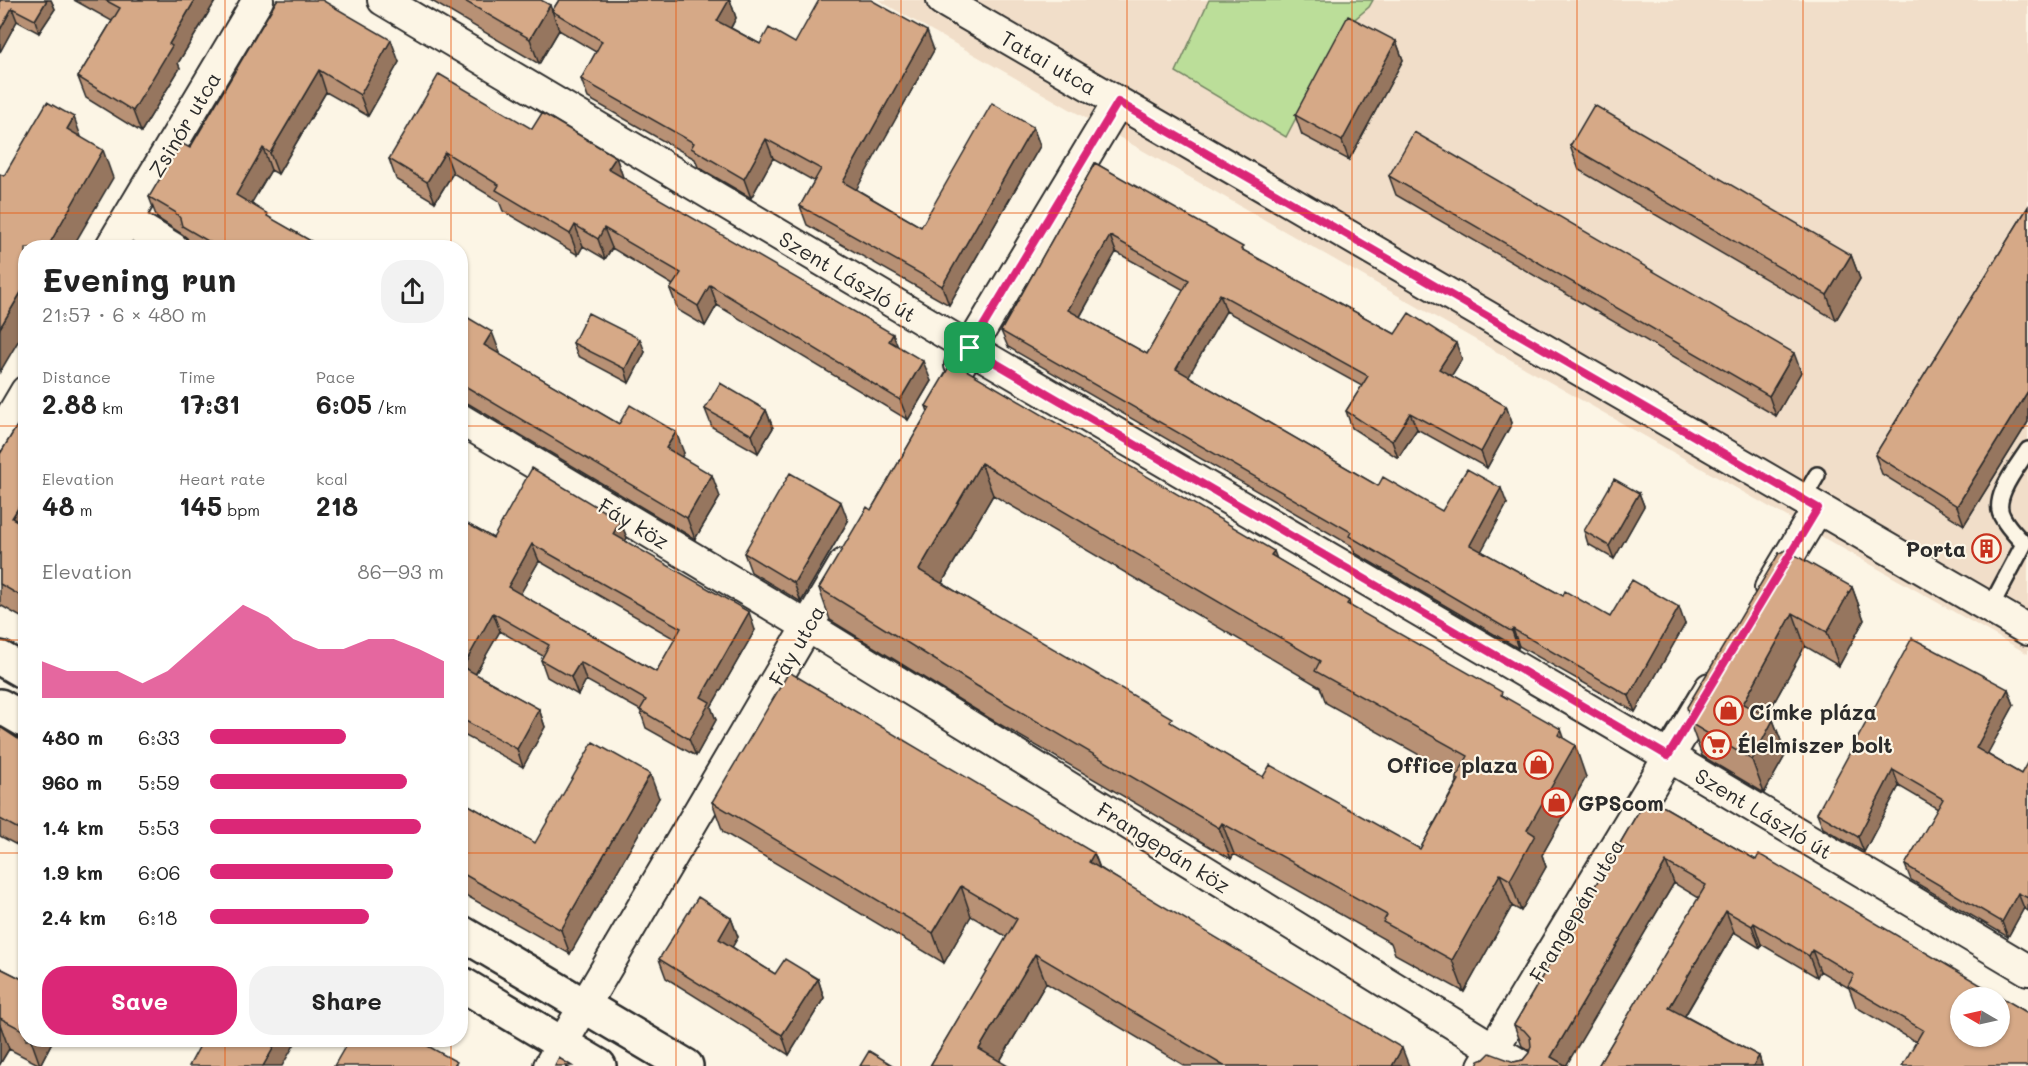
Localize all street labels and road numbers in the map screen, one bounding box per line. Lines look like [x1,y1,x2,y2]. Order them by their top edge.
street label: Tatai utca [996,24,1102,100]
street label: Zsinór utca [142,66,226,182]
street label: Szent László út [774,224,922,328]
street label: Fáy köz [594,491,674,555]
street label: Fáy utca [762,600,830,690]
street label: Szent László út [1690,761,1838,865]
street label: Frangepán köz [1092,795,1236,899]
street label: Frangepán utca [1523,833,1629,987]

